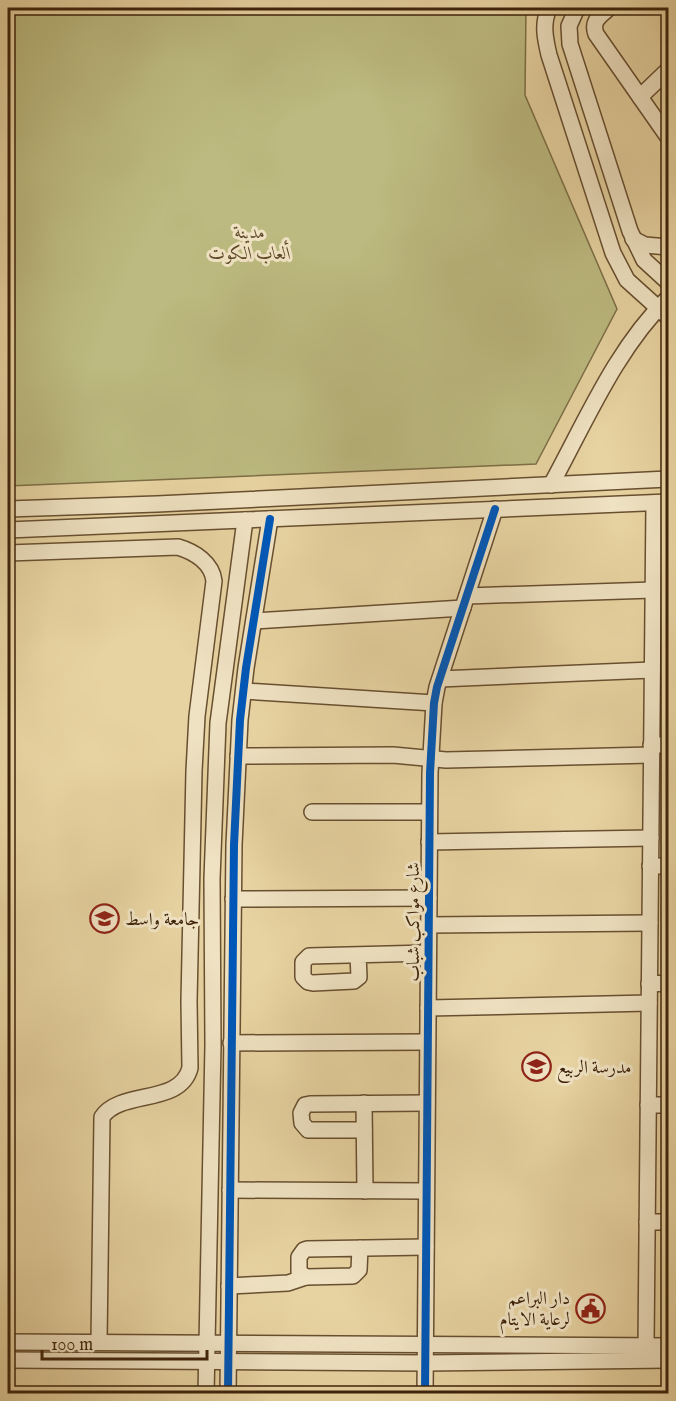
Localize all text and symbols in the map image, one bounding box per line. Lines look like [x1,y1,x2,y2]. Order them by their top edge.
park label: مدينة ألعاب الكوت [209,222,291,266]
street label: شارع مواكب شباب [403,862,428,982]
school or university icon: جامعة واسط [88,903,120,935]
place label: جامعة واسط [125,909,199,932]
school or university icon: مدرسة الربيع [520,1051,552,1083]
place label: مدرسة الربيع [557,1057,632,1083]
place label: دار البراعم لرعاية الايتام [499,1288,570,1335]
public building icon: دار البراعم لرعاية الايتام [575,1292,607,1324]
scale bar [42,1323,207,1361]
text: 100 m [51,1334,93,1357]

